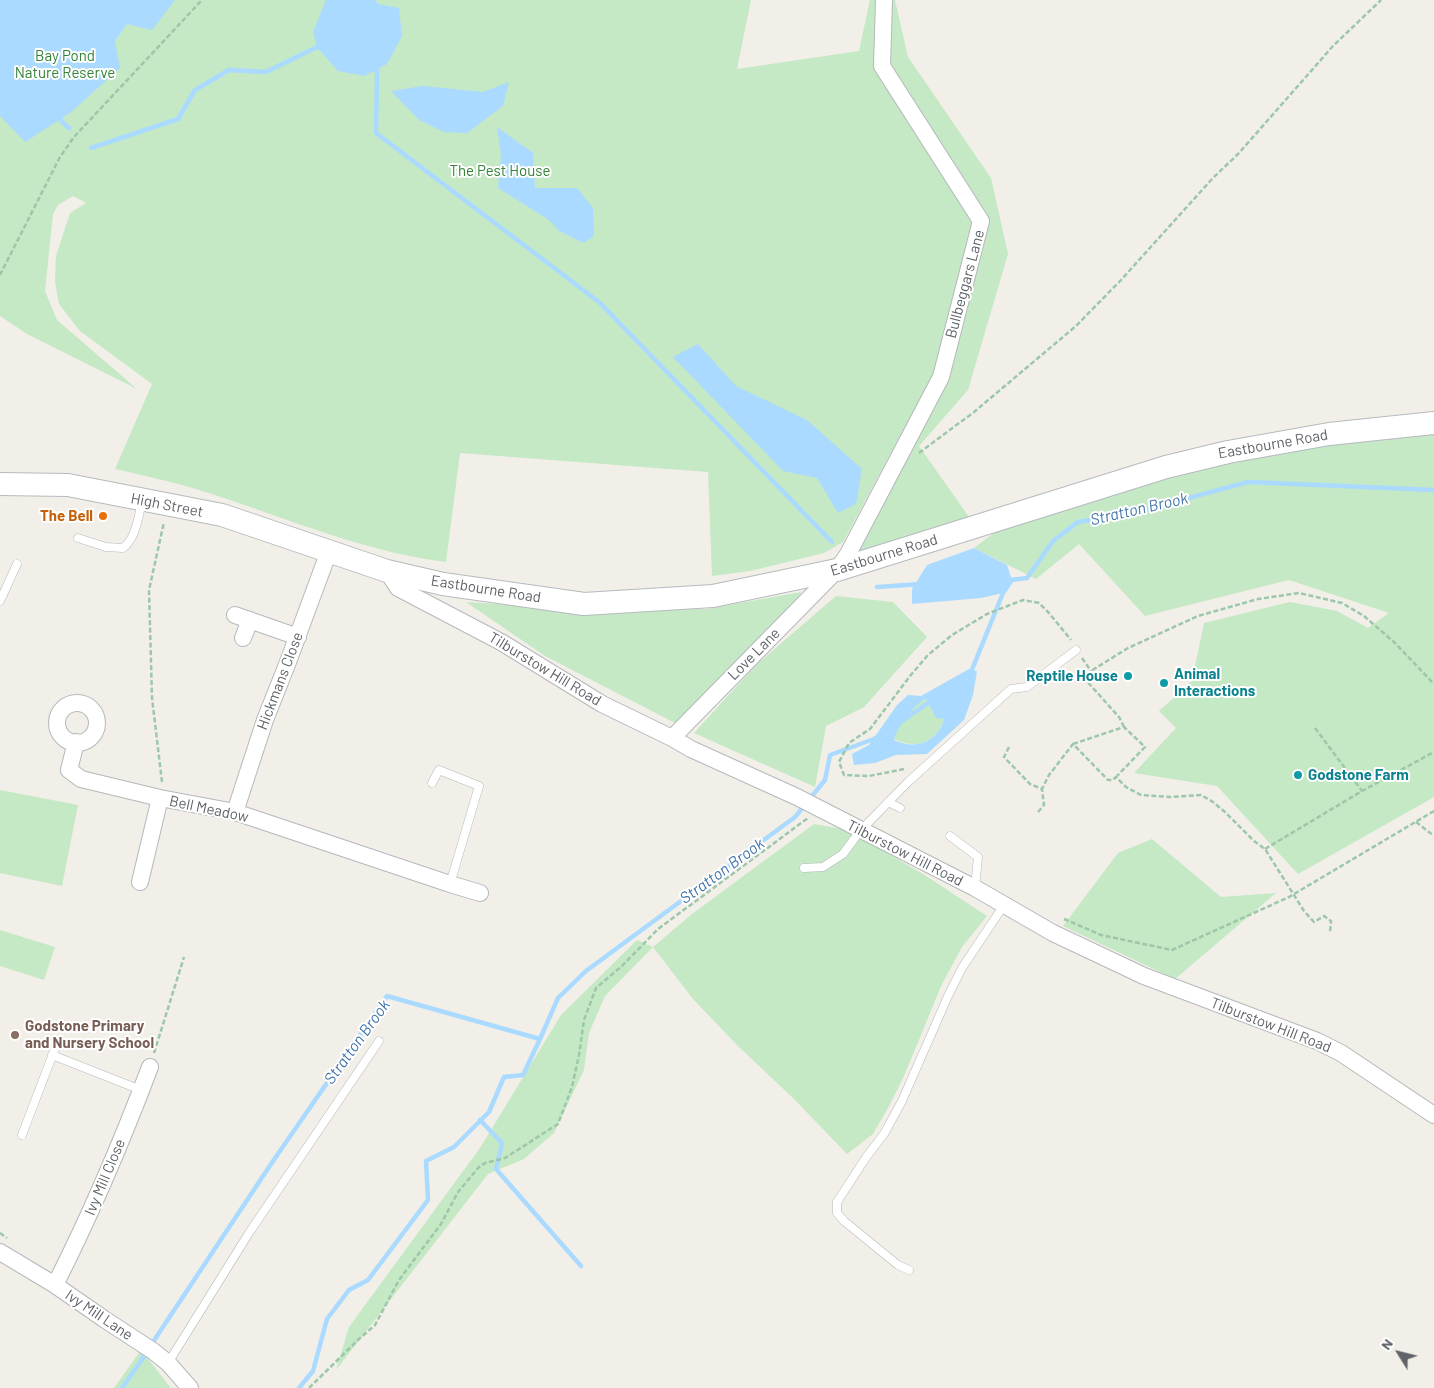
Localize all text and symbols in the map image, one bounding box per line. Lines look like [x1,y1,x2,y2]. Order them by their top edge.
park label: Bay Pond Nature Reserve [15,47,115,82]
park label: The Pest House [450,162,550,180]
street label: Bullbeggars Lane [942,228,988,340]
street label: Eastbourne Road [1217,425,1329,463]
water label: Stratton Brook [1088,488,1190,530]
street label: High Street [129,489,205,521]
place label: The Bell [40,507,93,525]
marker: The Bell [97,510,109,522]
street label: Eastbourne Road [828,530,940,580]
street label: Eastbourne Road [430,571,542,607]
street label: Love Lane [724,624,784,684]
street label: Tilburstow Hill Road [485,628,605,710]
street label: Hickmans Close [253,630,307,732]
place label: Animal Interactions [1174,665,1255,700]
place label: Reptile House [1026,667,1118,685]
marker: Reptile House [1122,670,1134,682]
marker: Animal Interactions [1158,677,1170,689]
place label: Godstone Farm [1308,766,1409,784]
marker: Godstone Farm [1292,769,1304,781]
street label: Bell Meadow [168,792,250,826]
street label: Tilburstow Hill Road [844,816,966,890]
water label: Stratton Brook [676,834,768,908]
street label: Tilburstow Hill Road [1208,994,1334,1056]
water label: Stratton Brook [320,996,394,1088]
place label: Godstone Primary and Nursery School [25,1017,154,1052]
marker: Godstone Primary and Nursery School [9,1029,21,1041]
street label: Ivy Mill Close [81,1136,129,1218]
street label: Ivy Mill Lane [62,1286,136,1344]
north arrow [1374,1328,1424,1378]
text: N [1377,1335,1396,1353]

